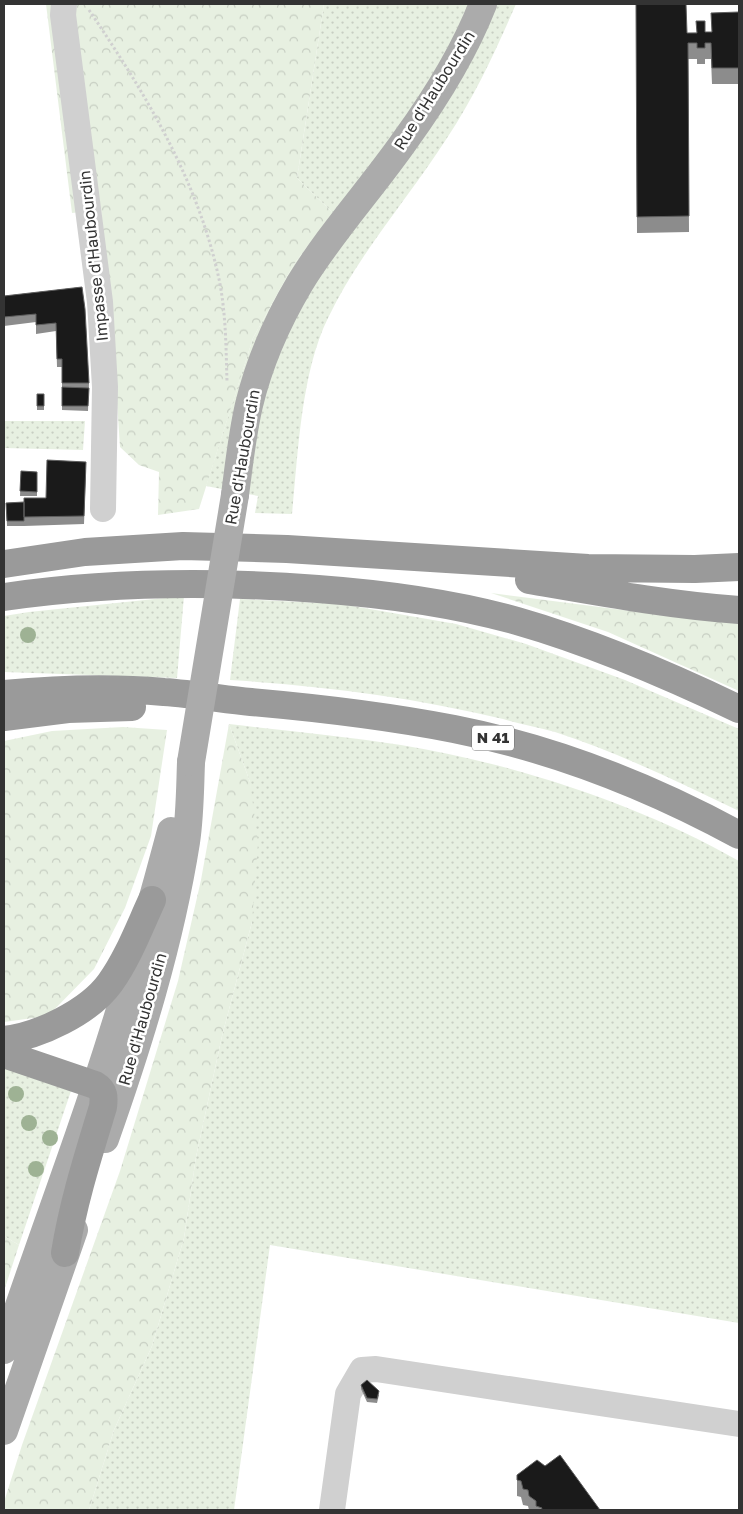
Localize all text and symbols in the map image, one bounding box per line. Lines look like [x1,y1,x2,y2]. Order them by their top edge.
street label: Rue d'Haubourdin [389,27,479,153]
street label: Impasse d'Haubourdin [74,170,112,342]
street label: Rue d'Haubourdin [220,388,264,526]
road number: N 41 [472,726,514,750]
street label: Rue d'Haubourdin [114,950,170,1088]

